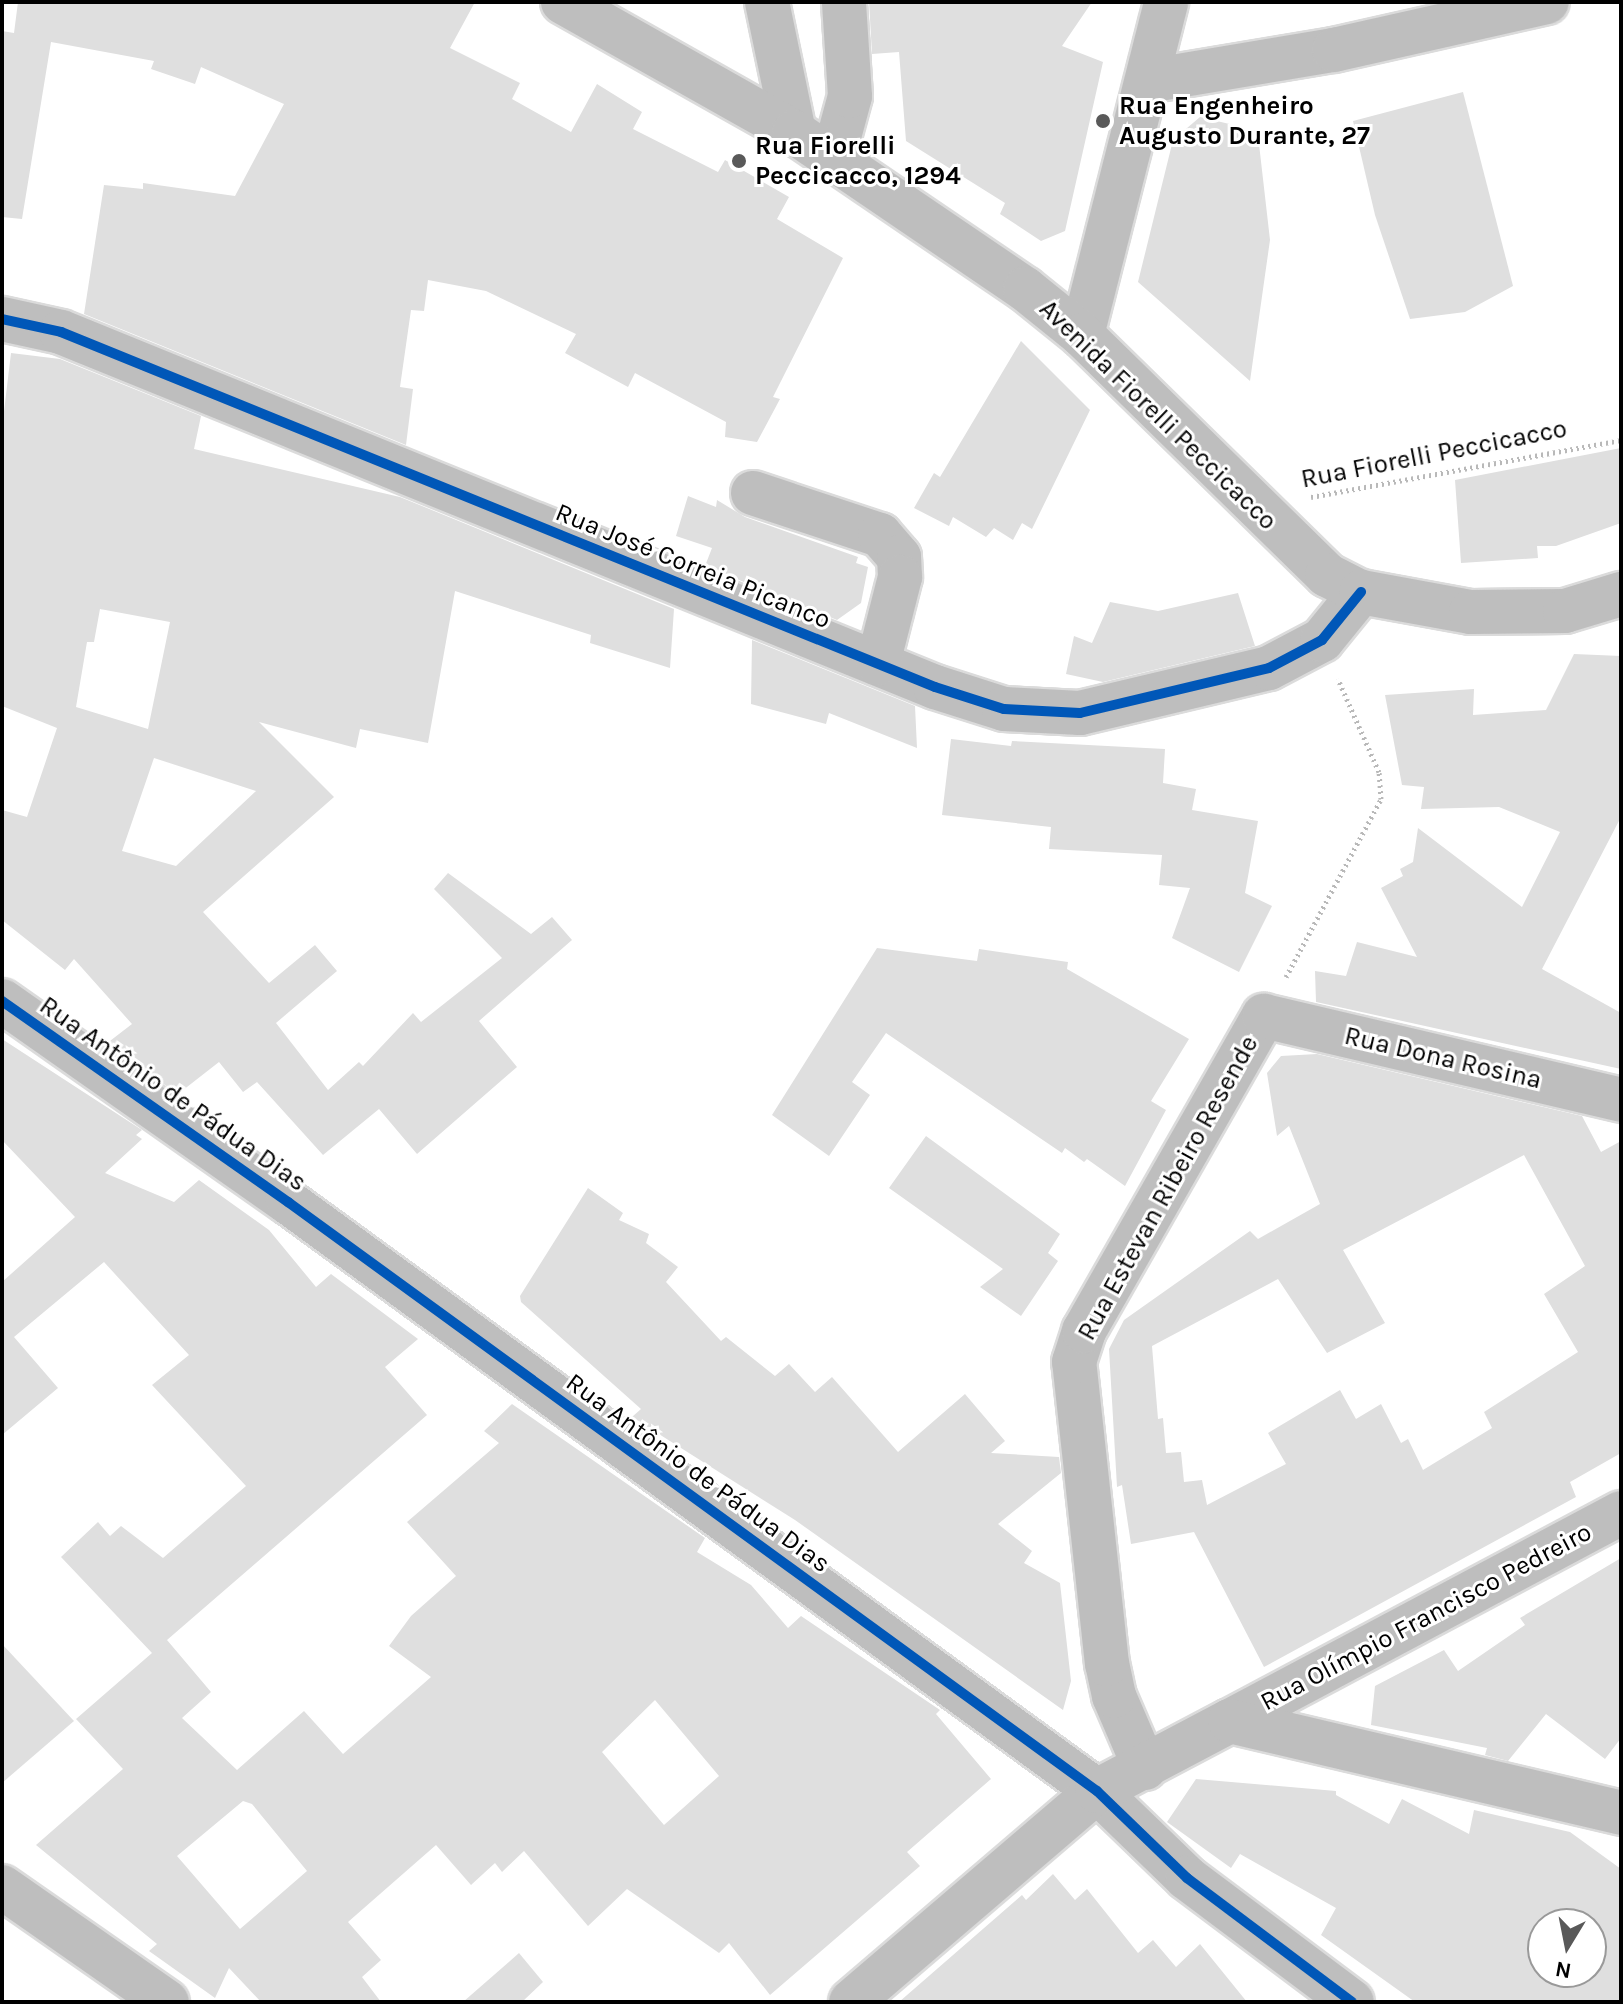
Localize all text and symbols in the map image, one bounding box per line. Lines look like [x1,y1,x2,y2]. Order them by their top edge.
place label: Rua Engenheiro Augusto Durante, 27 [1119,90,1370,152]
marker: Rua Engenheiro Augusto Durante, 27 [1094,112,1112,130]
place label: Rua Fiorelli Peccicacco, 1294 [755,130,961,192]
marker: Rua Fiorelli Peccicacco, 1294 [730,152,748,170]
street label: Avenida Fiorelli Peccicacco [1033,293,1283,537]
street label: Rua Fiorelli Peccicacco [1298,413,1570,495]
street label: Rua José Correia Picanco [551,497,835,635]
street label: Rua Antônio de Pádua Dias [34,990,312,1198]
street label: Rua Dona Rosina [1341,1020,1545,1096]
street label: Rua Estevan Ribeiro Resende [1071,1030,1265,1346]
street label: Rua Antônio de Pádua Dias [560,1367,836,1579]
street label: Rua Olímpio Francisco Pedreiro [1255,1516,1597,1718]
north arrow [1527,1908,1607,1988]
text: N [1553,1955,1573,1984]

